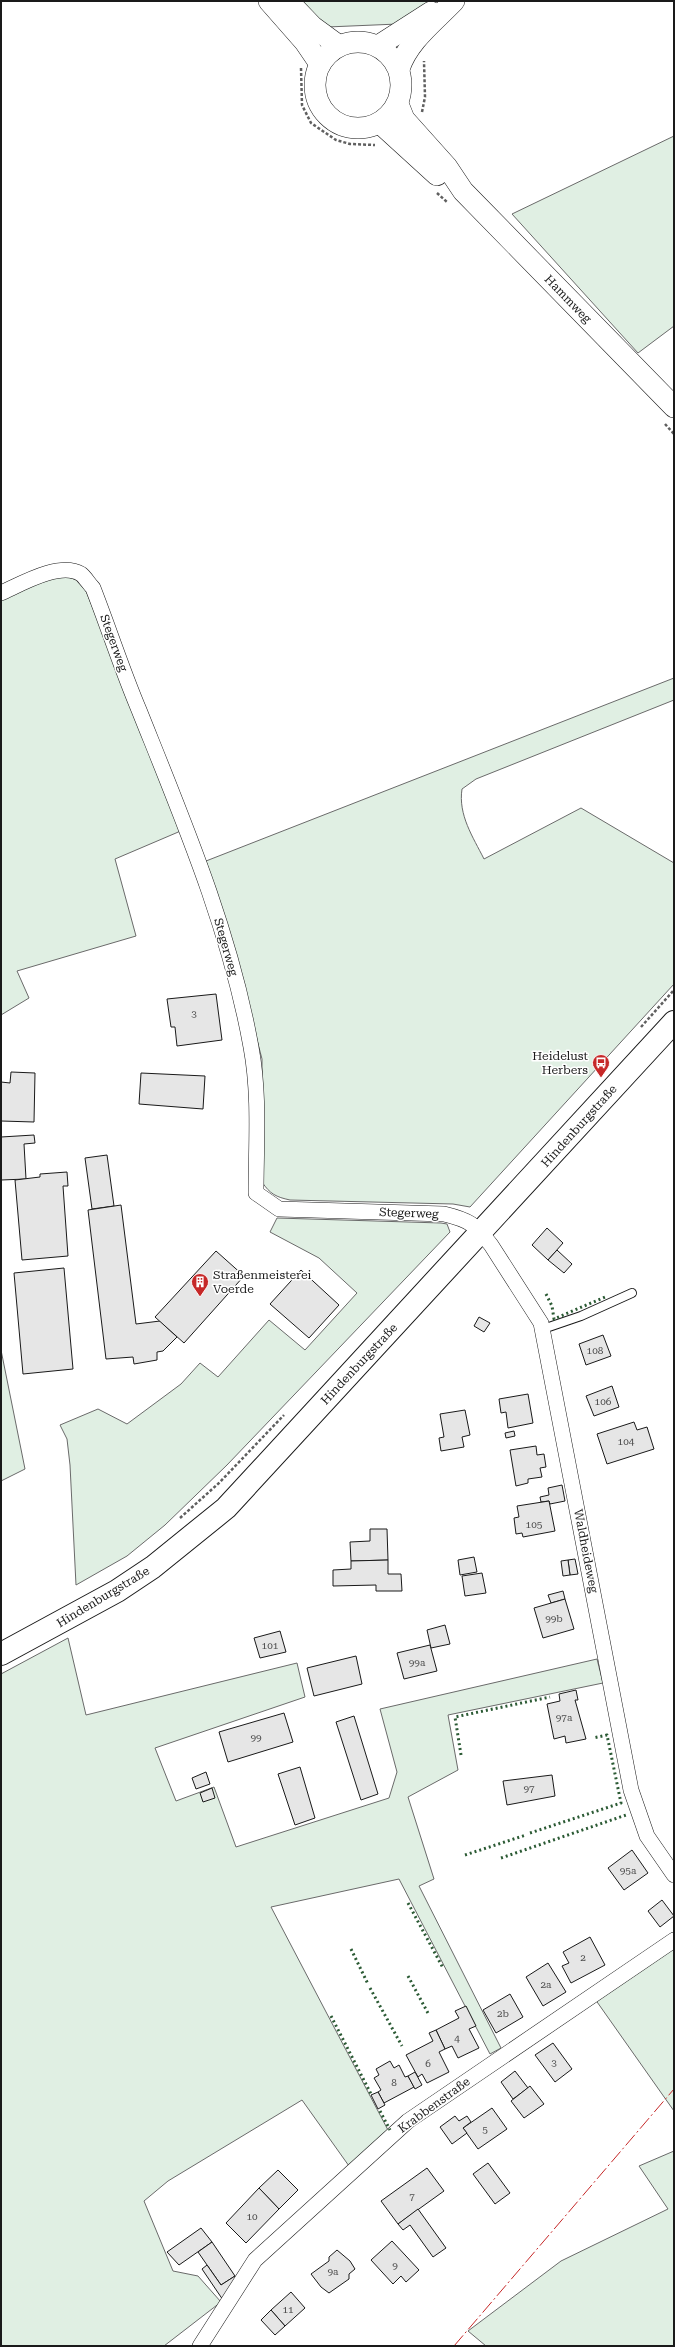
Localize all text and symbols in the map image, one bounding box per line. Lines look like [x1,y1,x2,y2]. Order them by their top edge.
street label: Hammweg [542,272,594,326]
street label: Stegerweg [97,613,131,674]
street label: Stegerweg [211,916,241,978]
house number: 3 [191,1008,197,1019]
place label: Heidelust Herbers [532,1049,589,1077]
bus stop icon: Heidelust Herbers [591,1053,611,1078]
street label: Hindenburgstraße [538,1082,620,1170]
street label: Stegerweg [379,1205,439,1221]
place label: Straßenmeisterei Voerde [213,1268,311,1296]
building icon: Straßenmeisterei Voerde [190,1272,210,1297]
street label: Hindenburgstraße [318,1320,400,1407]
house number: 108 [587,1345,604,1356]
house number: 106 [595,1396,612,1407]
house number: 104 [618,1436,635,1447]
street label: Waldheideweg [571,1508,601,1594]
house number: 105 [526,1519,543,1530]
street label: Hindenburgstraße [54,1564,152,1630]
house number: 99b [545,1613,563,1624]
house number: 101 [262,1640,279,1651]
house number: 99a [409,1657,426,1668]
house number: 97a [556,1712,573,1723]
house number: 99 [250,1732,262,1743]
house number: 97 [523,1783,535,1794]
house number: 95a [620,1865,637,1876]
house number: 2 [580,1952,586,1963]
house number: 2a [540,1979,552,1990]
house number: 2b [497,2008,509,2019]
house number: 4 [454,2033,460,2044]
house number: 3 [551,2057,557,2068]
house number: 6 [425,2058,431,2069]
street label: Krabbenstraße [395,2074,473,2136]
house number: 8 [391,2077,397,2088]
house number: 5 [482,2124,488,2135]
house number: 7 [409,2191,415,2202]
house number: 10 [246,2211,258,2222]
house number: 9 [392,2260,398,2271]
house number: 9a [327,2266,339,2277]
house number: 11 [282,2304,294,2315]

